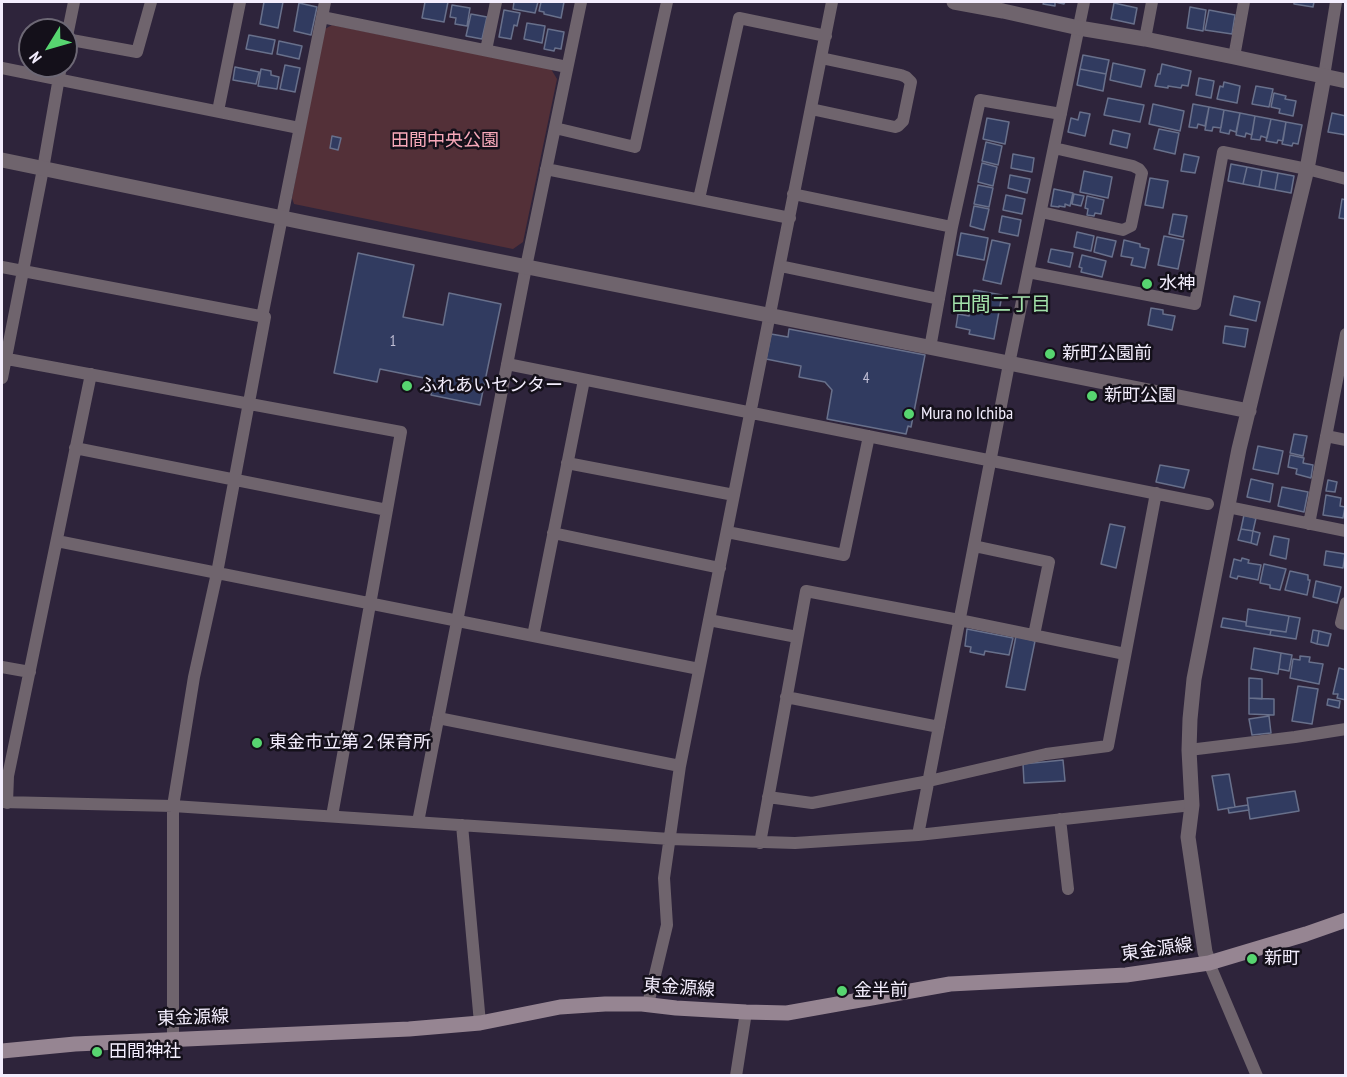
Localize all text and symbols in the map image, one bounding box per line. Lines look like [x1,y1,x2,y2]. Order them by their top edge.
north arrow [18,18,78,78]
text: N [25,48,46,67]
park label: 田間中央公園 [391,130,499,152]
place label: 水神 [1159,273,1195,295]
marker: 水神 [1140,277,1154,291]
district label: 田間二丁目 [951,293,1051,317]
house number: 1 [390,333,396,351]
place label: 新町公園前 [1062,343,1152,365]
marker: 新町公園前 [1043,347,1057,361]
house number: 4 [863,370,869,388]
place label: ふれあいセンター [419,375,563,397]
marker: ふれあいセンター [400,379,414,393]
place label: 新町公園 [1104,385,1176,407]
marker: 新町公園 [1085,389,1099,403]
place label: Mura no Ichiba [921,403,1013,425]
marker: Mura no Ichiba [902,407,916,421]
place label: 東金市立第２保育所 [269,732,431,754]
marker: 東金市立第２保育所 [250,736,264,750]
street label: 東金源線 [1120,934,1194,966]
place label: 新町 [1264,948,1300,970]
marker: 新町 [1245,952,1259,966]
street label: 東金源線 [642,975,716,1001]
place label: 金半前 [854,980,908,1002]
marker: 金半前 [835,984,849,998]
street label: 東金源線 [157,1006,229,1030]
place label: 田間神社 [109,1041,181,1063]
marker: 田間神社 [90,1045,104,1059]

